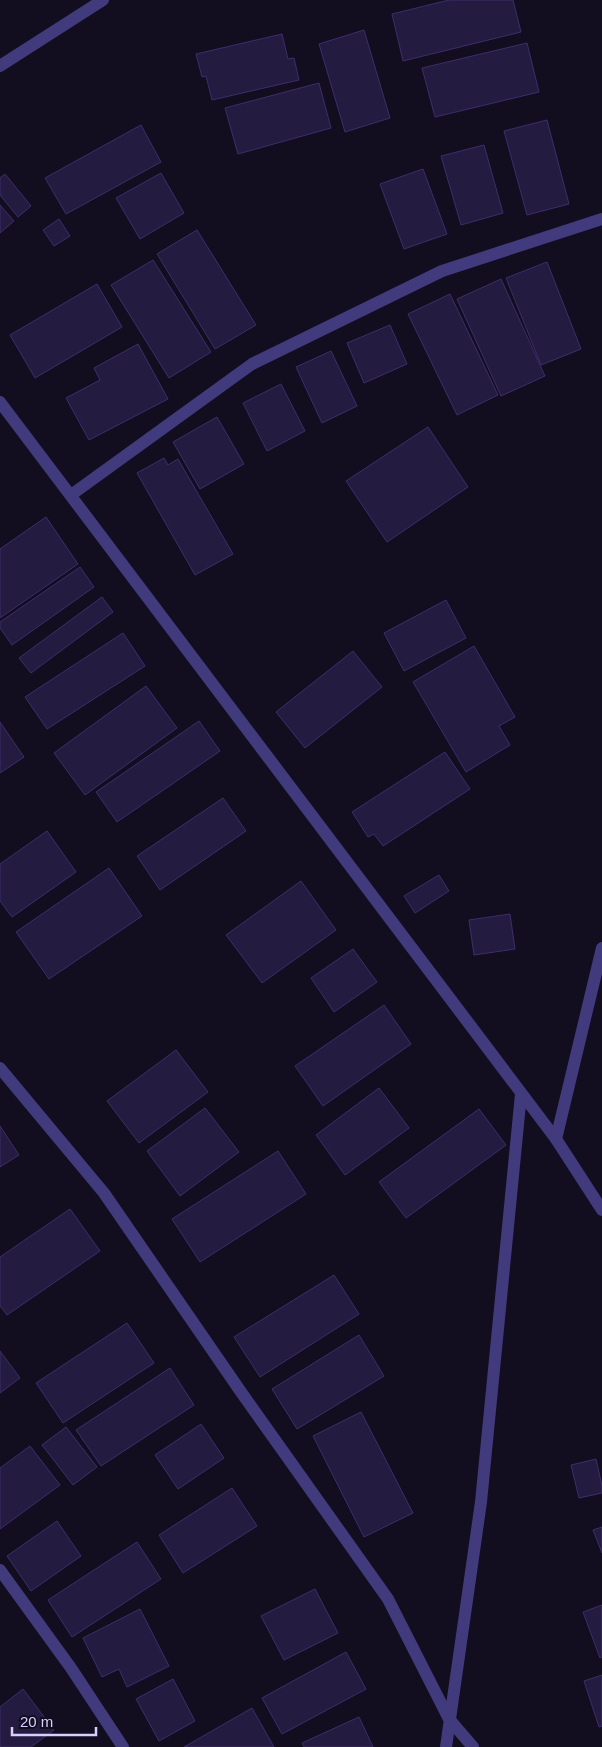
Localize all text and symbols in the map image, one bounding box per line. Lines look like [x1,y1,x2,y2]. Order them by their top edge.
scale bar [12,1704,96,1736]
text: 20 m [20,1713,53,1730]

